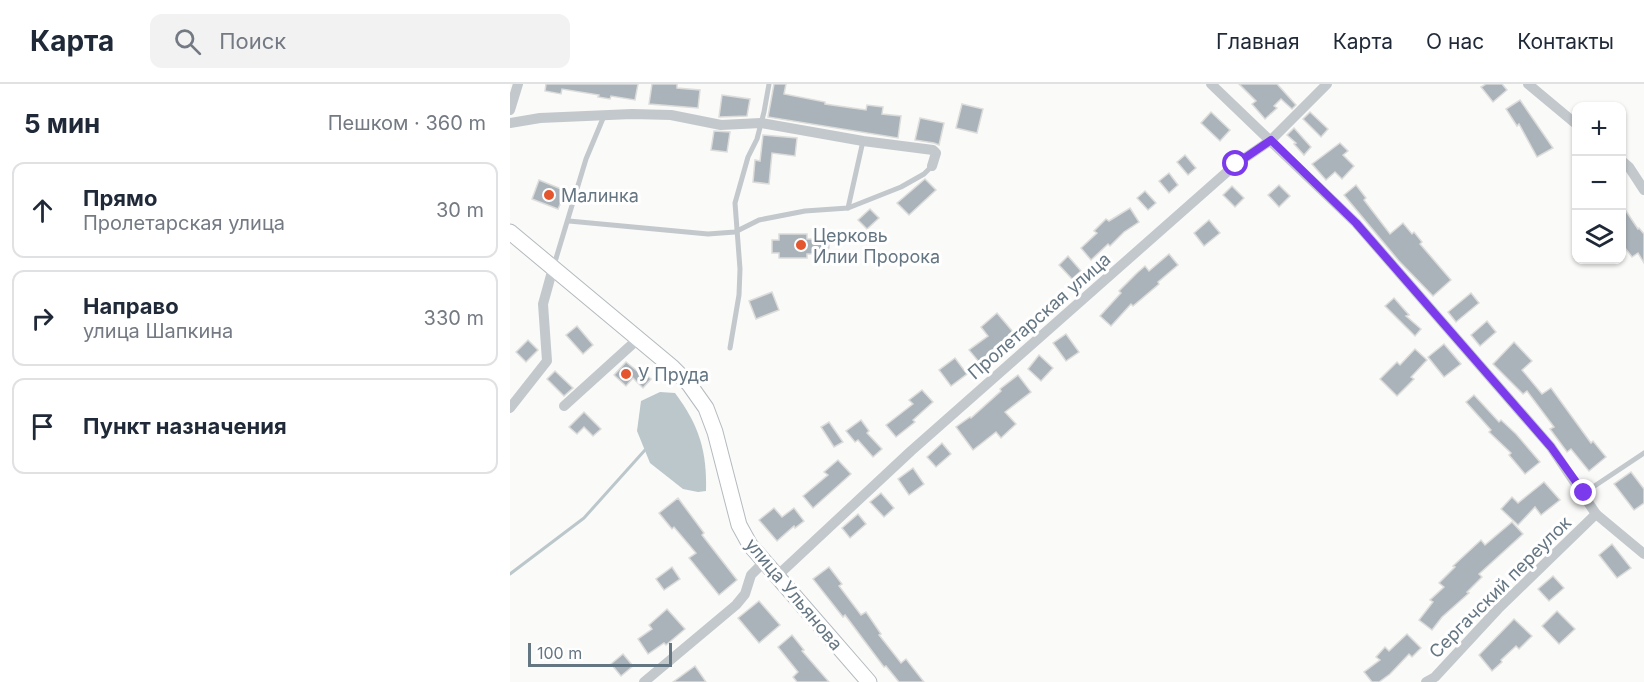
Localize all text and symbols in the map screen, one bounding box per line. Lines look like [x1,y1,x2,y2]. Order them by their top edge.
search box [150,14,570,68]
text: Карта [30,24,114,58]
icon: search [171,25,204,58]
text: Поиск [219,28,286,54]
text: Главная [1216,29,1300,54]
text: Карта [1333,29,1393,54]
text: О нас [1426,29,1484,54]
text: Контакты [1517,29,1614,54]
map controls [1572,102,1626,264]
button: + [1572,102,1626,156]
text: 5 мин [24,108,100,139]
text: Пешком · 360 m [328,111,486,135]
route start [1222,150,1248,176]
button: − [1572,156,1626,210]
text: Прямо [83,185,157,211]
place label: Малинка [561,185,639,206]
marker: Малинка [542,188,556,202]
icon: ahead [26,194,59,227]
text: 30 m [436,198,484,222]
button: layers [1572,210,1626,264]
text: Пролетарская улица [83,211,285,235]
place label: Церковь Илии Пророка [813,225,940,267]
marker: Церковь Илии Пророка [794,238,808,252]
street label: Пролетарская улица [963,248,1115,384]
text: Направо [83,293,179,319]
icon: right [26,302,59,335]
text: 330 m [424,306,484,330]
text: улица Шапкина [83,319,233,343]
place label: У Пруда [638,364,709,385]
marker: У Пруда [619,367,633,381]
icon: arrive [26,410,59,443]
text: Пункт назначения [83,413,287,439]
route end [1570,479,1596,505]
street label: Сергачский переулок [1425,512,1575,662]
street label: улица Ульянова [741,534,847,654]
scale bar [528,640,672,668]
text: 100 m [537,643,582,663]

